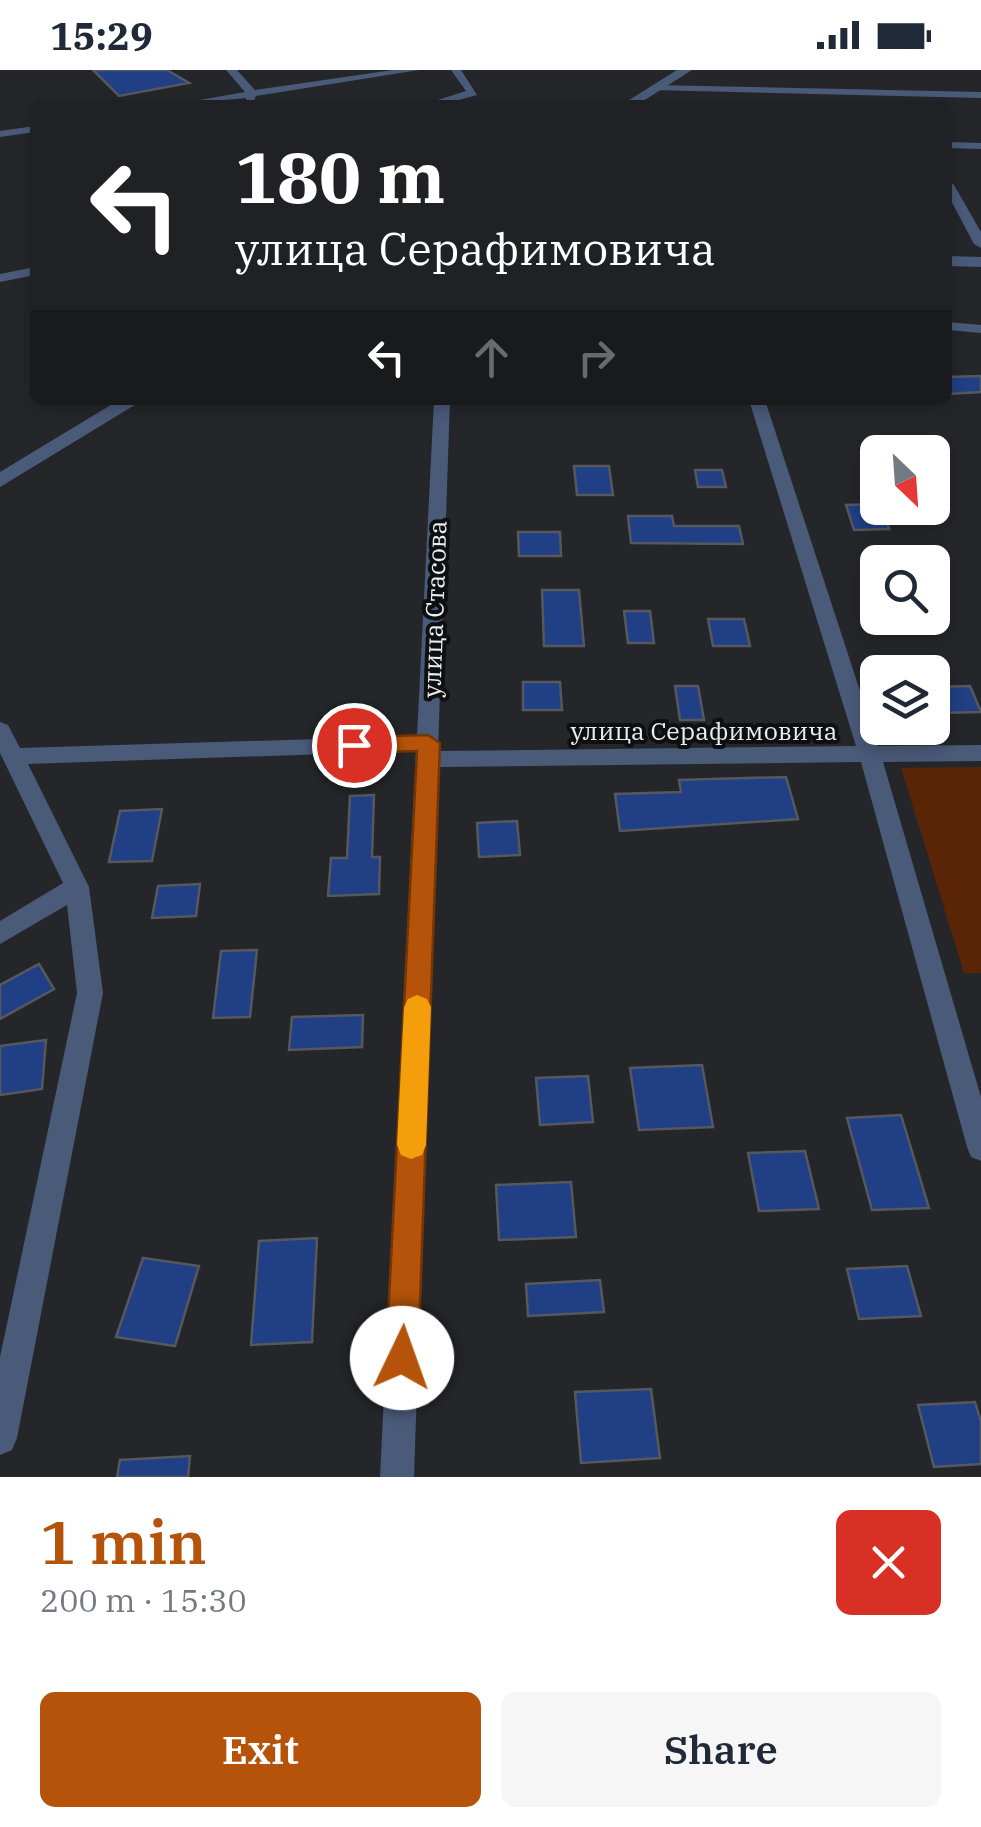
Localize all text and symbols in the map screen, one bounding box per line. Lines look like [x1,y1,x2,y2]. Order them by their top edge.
text: 15:29 [50,11,153,60]
text: 180 m [235,131,445,222]
icon: left [70,140,200,270]
text: улица Серафимовича [235,219,716,277]
icon: left [359,330,414,385]
icon: ahead [464,330,519,385]
icon: right [569,330,624,385]
north arrow [860,435,950,525]
map controls [860,435,950,745]
street label: улица Стасова [414,520,454,698]
button: search [860,545,950,635]
button: layers [860,655,950,745]
pin [312,703,397,788]
street label: улица Серафимовича [571,714,837,747]
icon: arrive [327,718,382,773]
position arrow [350,1306,454,1410]
text: 1 min [40,1502,207,1581]
button: close [836,1510,941,1615]
text: 200 m · 15:30 [40,1579,247,1621]
button: Exit [40,1692,481,1807]
button: Share [501,1692,941,1807]

